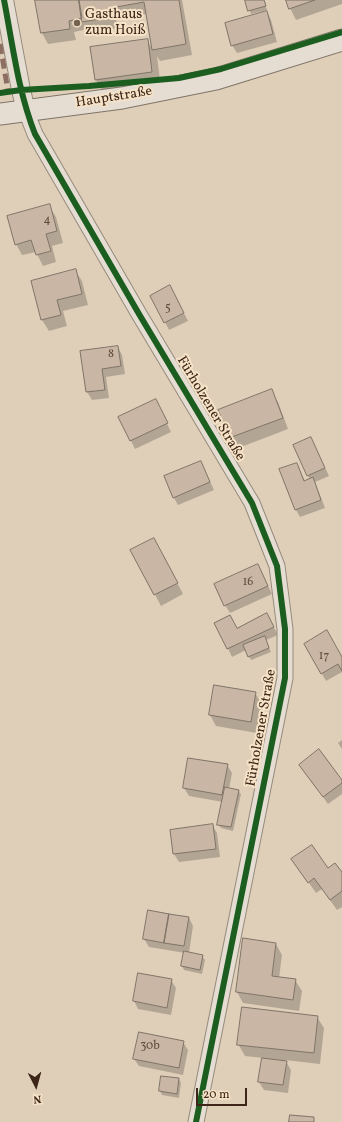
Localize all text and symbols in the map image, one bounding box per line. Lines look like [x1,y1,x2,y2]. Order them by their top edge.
place label: Gasthaus zum Hoiß [85,7,146,40]
marker: Gasthaus zum Hoiß [72,18,82,28]
street label: Hauptstraße [75,84,153,112]
house number: 4 [43,214,51,228]
house number: 5 [165,302,171,316]
house number: 8 [108,348,114,362]
street label: Fürholzener Straße [172,354,248,464]
house number: 16 [243,576,253,590]
house number: 17 [319,650,329,664]
street label: Fürholzener Straße [243,668,281,788]
house number: 30b [140,1040,160,1054]
north arrow [16,1066,56,1106]
scale bar [198,1080,249,1106]
text: 20 m [203,1087,230,1103]
text: N [33,1091,42,1106]

